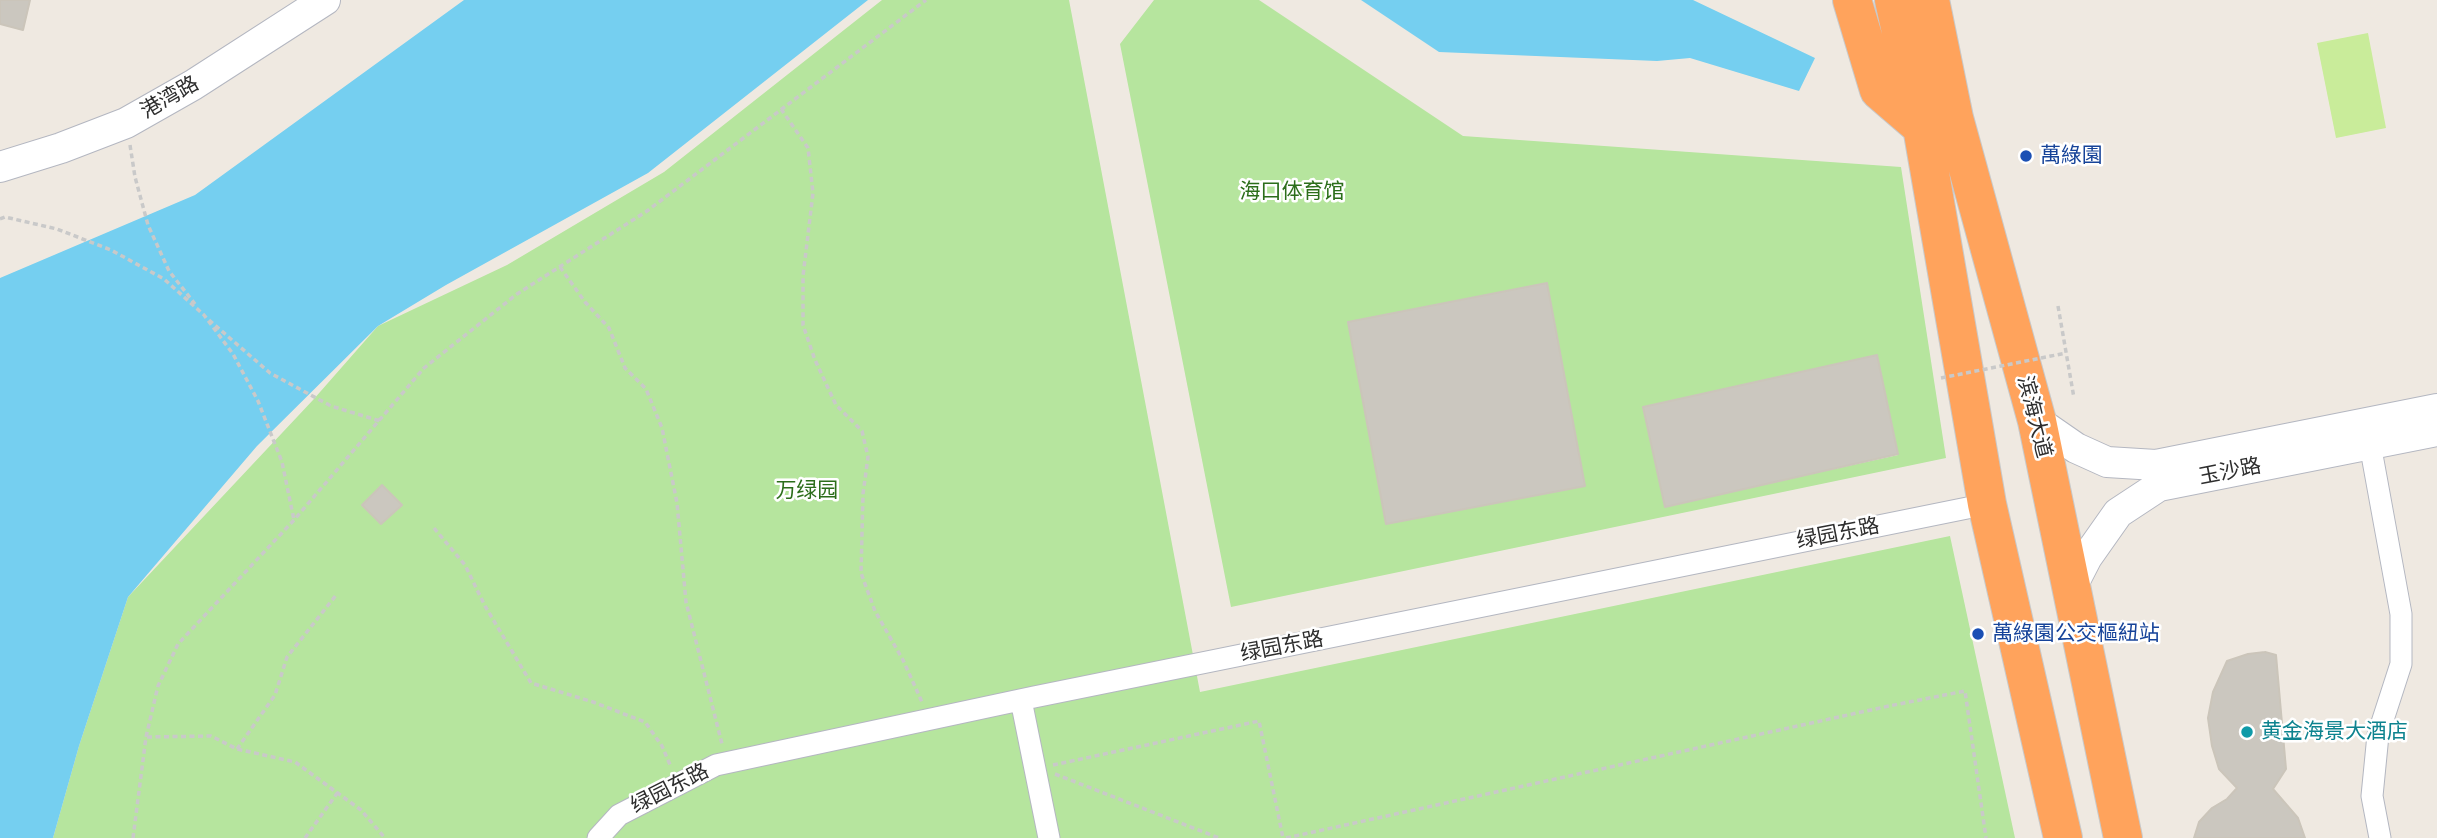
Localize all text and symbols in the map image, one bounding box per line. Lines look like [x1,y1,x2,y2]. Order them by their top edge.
street label: 港湾路 [136,71,204,125]
place label: 萬綠園 [2040,143,2103,169]
marker: 萬綠園 [2018,148,2034,164]
park label: 海口体育馆 [1240,179,1344,205]
street label: 滨海大道 [2012,373,2056,461]
street label: 玉沙路 [2197,454,2263,490]
park label: 万绿园 [776,478,838,504]
street label: 绿园东路 [1794,514,1882,554]
place label: 萬綠園公交樞紐站 [1992,621,2160,647]
marker: 萬綠園公交樞紐站 [1970,626,1986,642]
street label: 绿园东路 [1238,627,1326,667]
place label: 黄金海景大酒店 [2261,719,2408,745]
marker: 黄金海景大酒店 [2239,724,2255,740]
street label: 绿园东路 [627,759,713,819]

